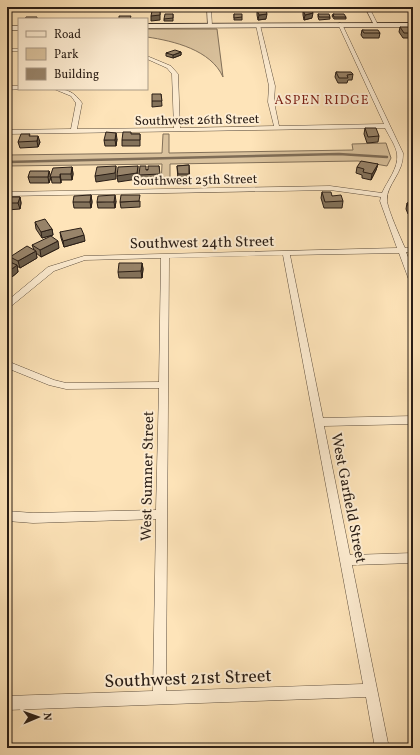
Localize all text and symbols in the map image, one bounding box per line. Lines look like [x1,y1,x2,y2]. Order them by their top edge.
legend [18,18,148,90]
text: Road [54,27,81,43]
text: Park [54,47,79,63]
text: Building [54,67,99,83]
district label: ASPEN RIDGE [274,92,370,110]
street label: Southwest 26th Street [135,111,260,131]
street label: Southwest 25th Street [133,171,258,191]
street label: Southwest 24th Street [130,232,275,255]
street label: West Sumner Street [137,411,160,541]
street label: West Garfield Street [325,431,370,565]
street label: Southwest 21st Street [104,664,272,695]
north arrow [18,697,58,737]
text: N [39,712,54,721]

